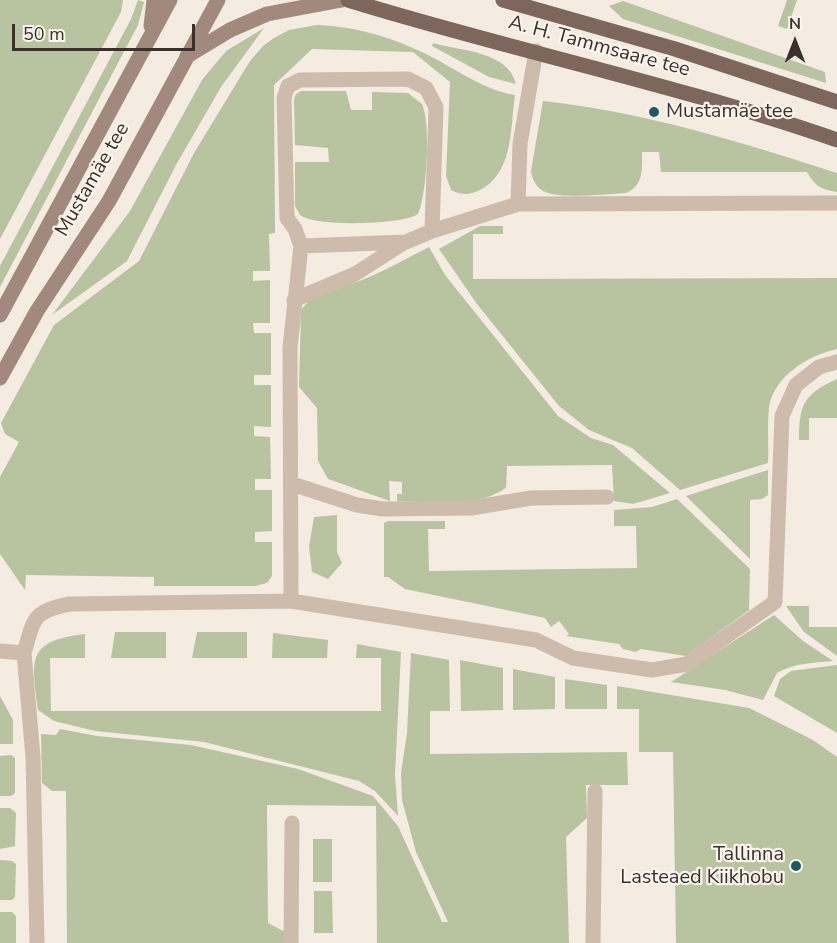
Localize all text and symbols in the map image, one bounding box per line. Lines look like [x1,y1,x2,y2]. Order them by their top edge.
street label: A. H. Tammsaare tee [506,11,692,83]
scale bar [15,12,198,50]
north arrow [765,12,825,72]
text: N [789,13,801,35]
text: 50 m [23,22,65,46]
place label: Mustamäe tee [666,100,793,124]
marker: Mustamäe tee [647,105,661,119]
street label: Mustamäe tee [51,119,135,241]
place label: Tallinna Lasteaed Kiikhobu [620,843,784,890]
marker: Tallinna Lasteaed Kiikhobu [789,859,803,873]

